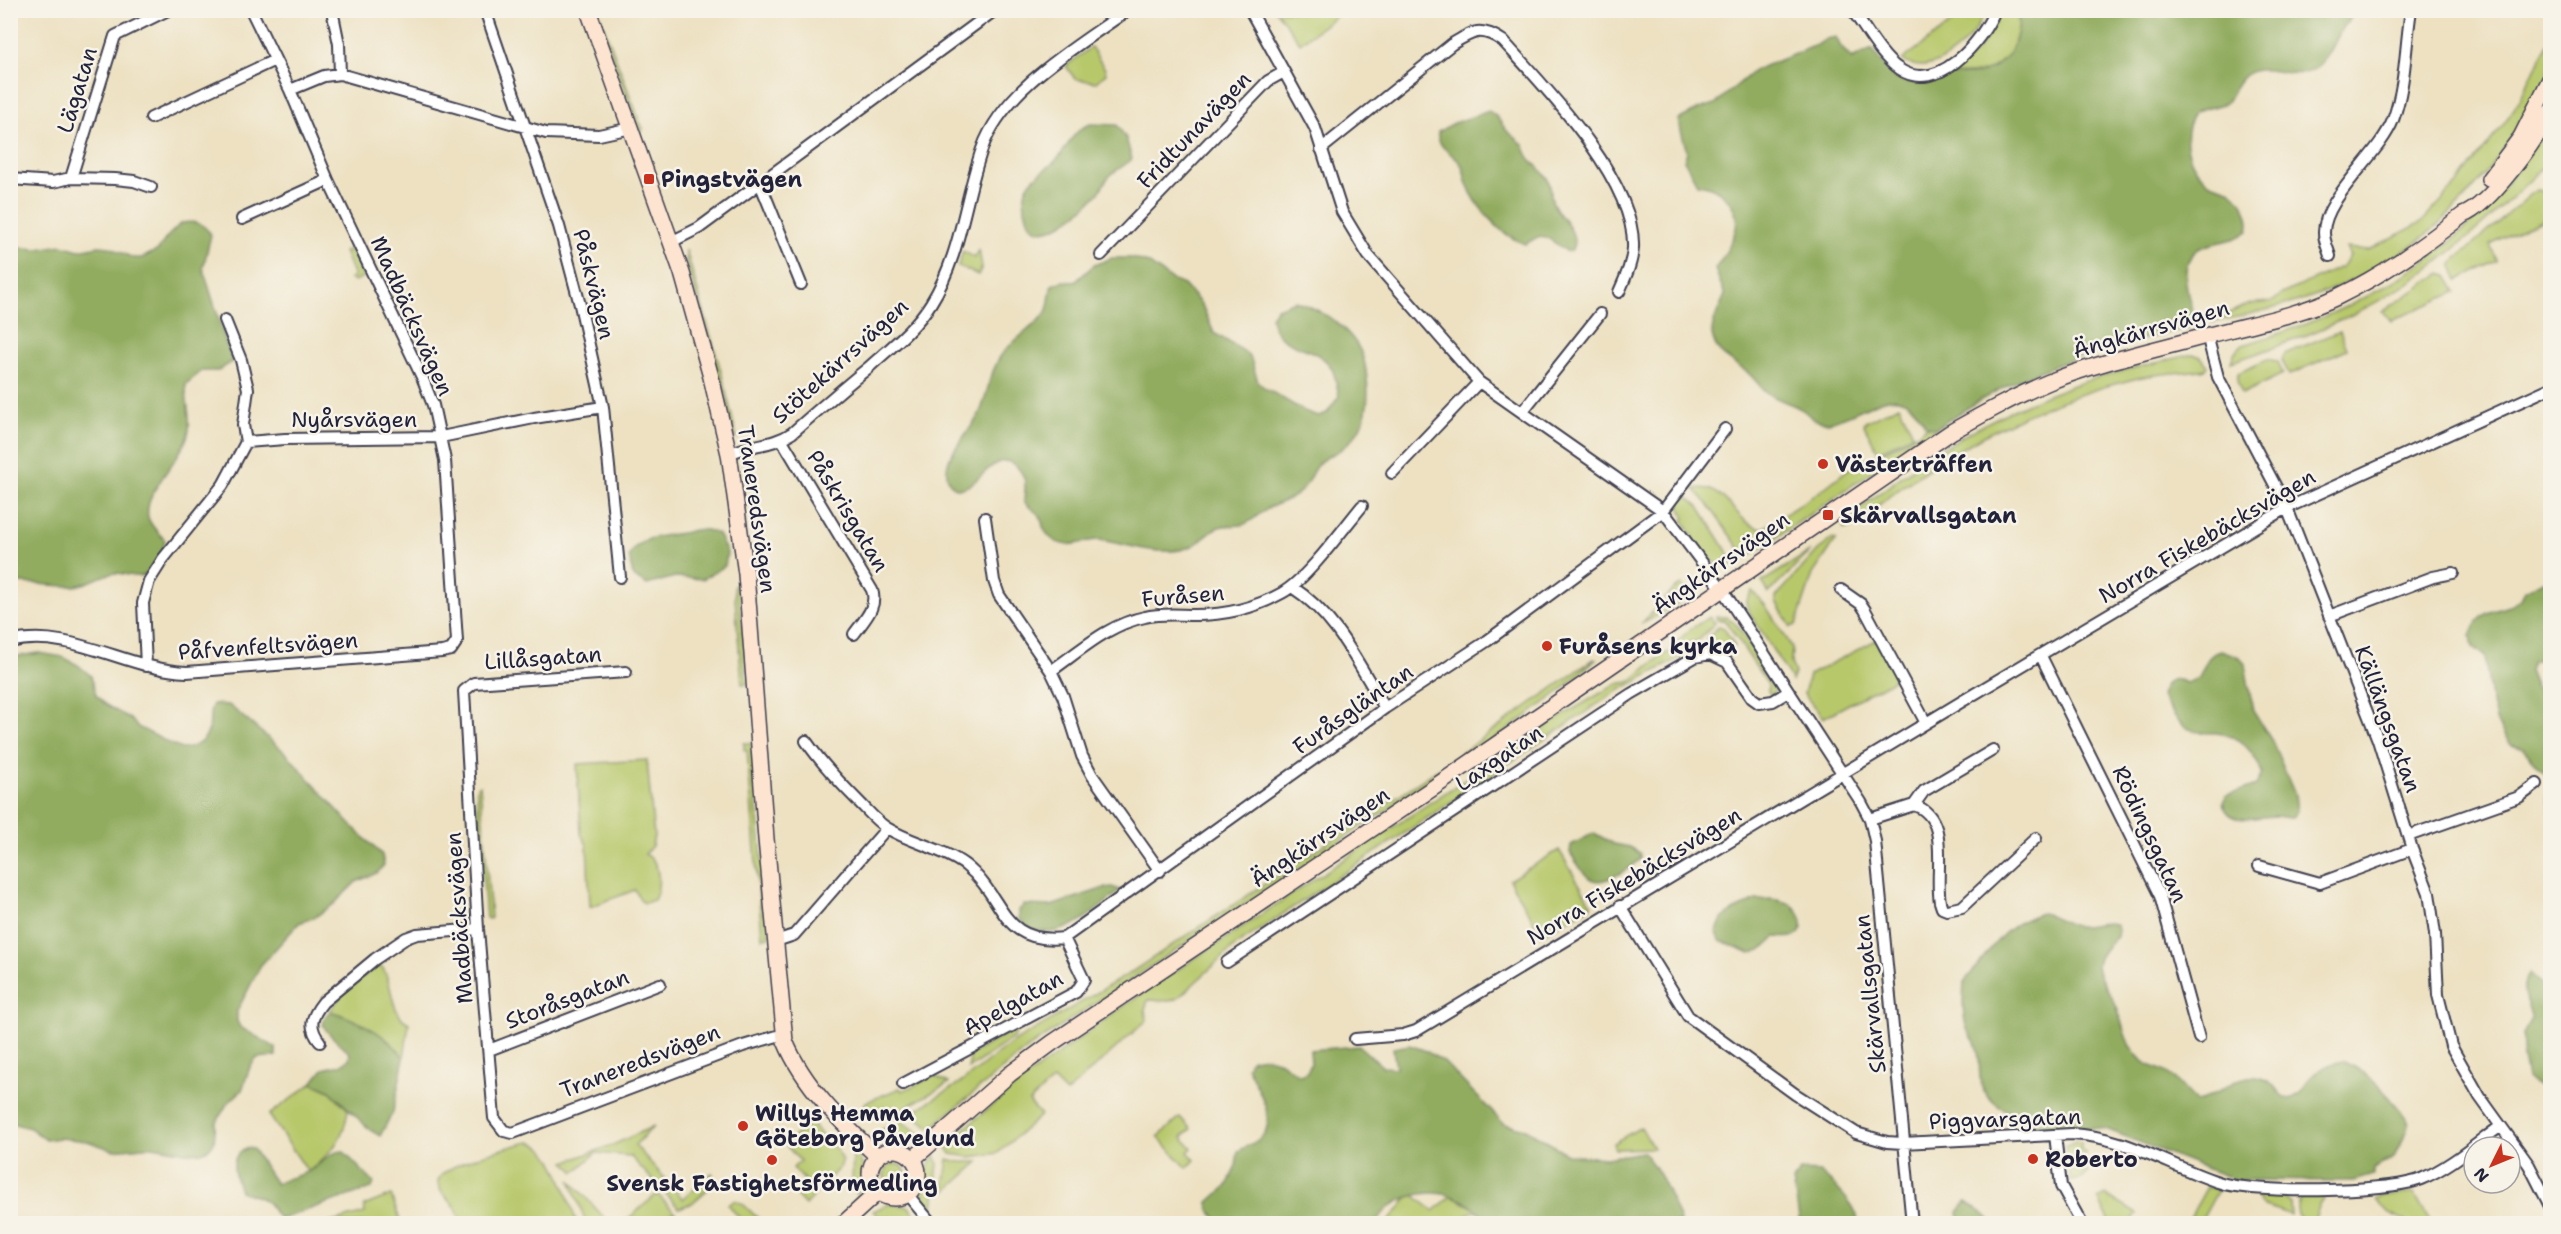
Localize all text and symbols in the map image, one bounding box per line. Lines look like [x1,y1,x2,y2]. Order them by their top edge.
street label: Lägatan [50,44,104,136]
street label: Fridtunavägen [1131,65,1257,195]
place label: Pingstvägen [661,165,802,194]
marker: Pingstvägen [642,172,656,186]
street label: Påskvägen [566,226,622,342]
street label: Madbäcksvägen [364,231,460,401]
street label: Stötekärrsvägen [766,292,914,430]
street label: Ängkärrsvägen [2069,293,2233,365]
street label: Nyårsvägen [291,405,417,434]
street label: Traneredsvägen [731,423,783,595]
street label: Påskrisgatan [800,445,896,577]
place label: Västerträffen [1835,450,1993,479]
marker: Västerträffen [1816,457,1830,471]
street label: Norra Fiskebäcksvägen [2093,462,2321,610]
place label: Skärvallsgatan [1840,501,2017,530]
street label: Ängkärrsvägen [1647,505,1795,621]
marker: Skärvallsgatan [1821,508,1835,522]
street label: Furåsen [1140,578,1226,614]
street label: Påfvenfeltsvägen [177,625,359,667]
place label: Furåsens kyrka [1559,632,1737,661]
street label: Lillåsgatan [483,639,603,677]
marker: Furåsens kyrka [1540,639,1554,653]
street label: Källängsgatan [2348,642,2428,796]
street label: Furåsgläntan [1287,657,1419,761]
street label: Laxgatan [1449,718,1549,798]
street label: Rödingsgatan [2106,761,2194,907]
street label: Ängkärrsvägen [1245,780,1395,894]
street label: Norra Fiskebäcksvägen [1521,800,1747,952]
street label: Madbäcksvägen [439,831,479,1005]
street label: Skärvallsgatan [1847,913,1893,1075]
street label: Storåsgatan [501,962,633,1036]
street label: Apelgatan [958,964,1068,1042]
street label: Traneredsvägen [556,1017,724,1105]
place label: Willys Hemma Göteborg Påvelund [755,1099,975,1153]
street label: Piggvarsgatan [1928,1102,2082,1136]
marker: Willys Hemma Göteborg Påvelund [736,1119,750,1133]
north arrow [2462,1135,2522,1195]
place label: Roberto [2045,1145,2138,1174]
marker: Roberto [2026,1152,2040,1166]
marker: Svensk Fastighetsförmedling [765,1153,779,1167]
text: N [2469,1163,2493,1187]
place label: Svensk Fastighetsförmedling [606,1169,938,1198]

